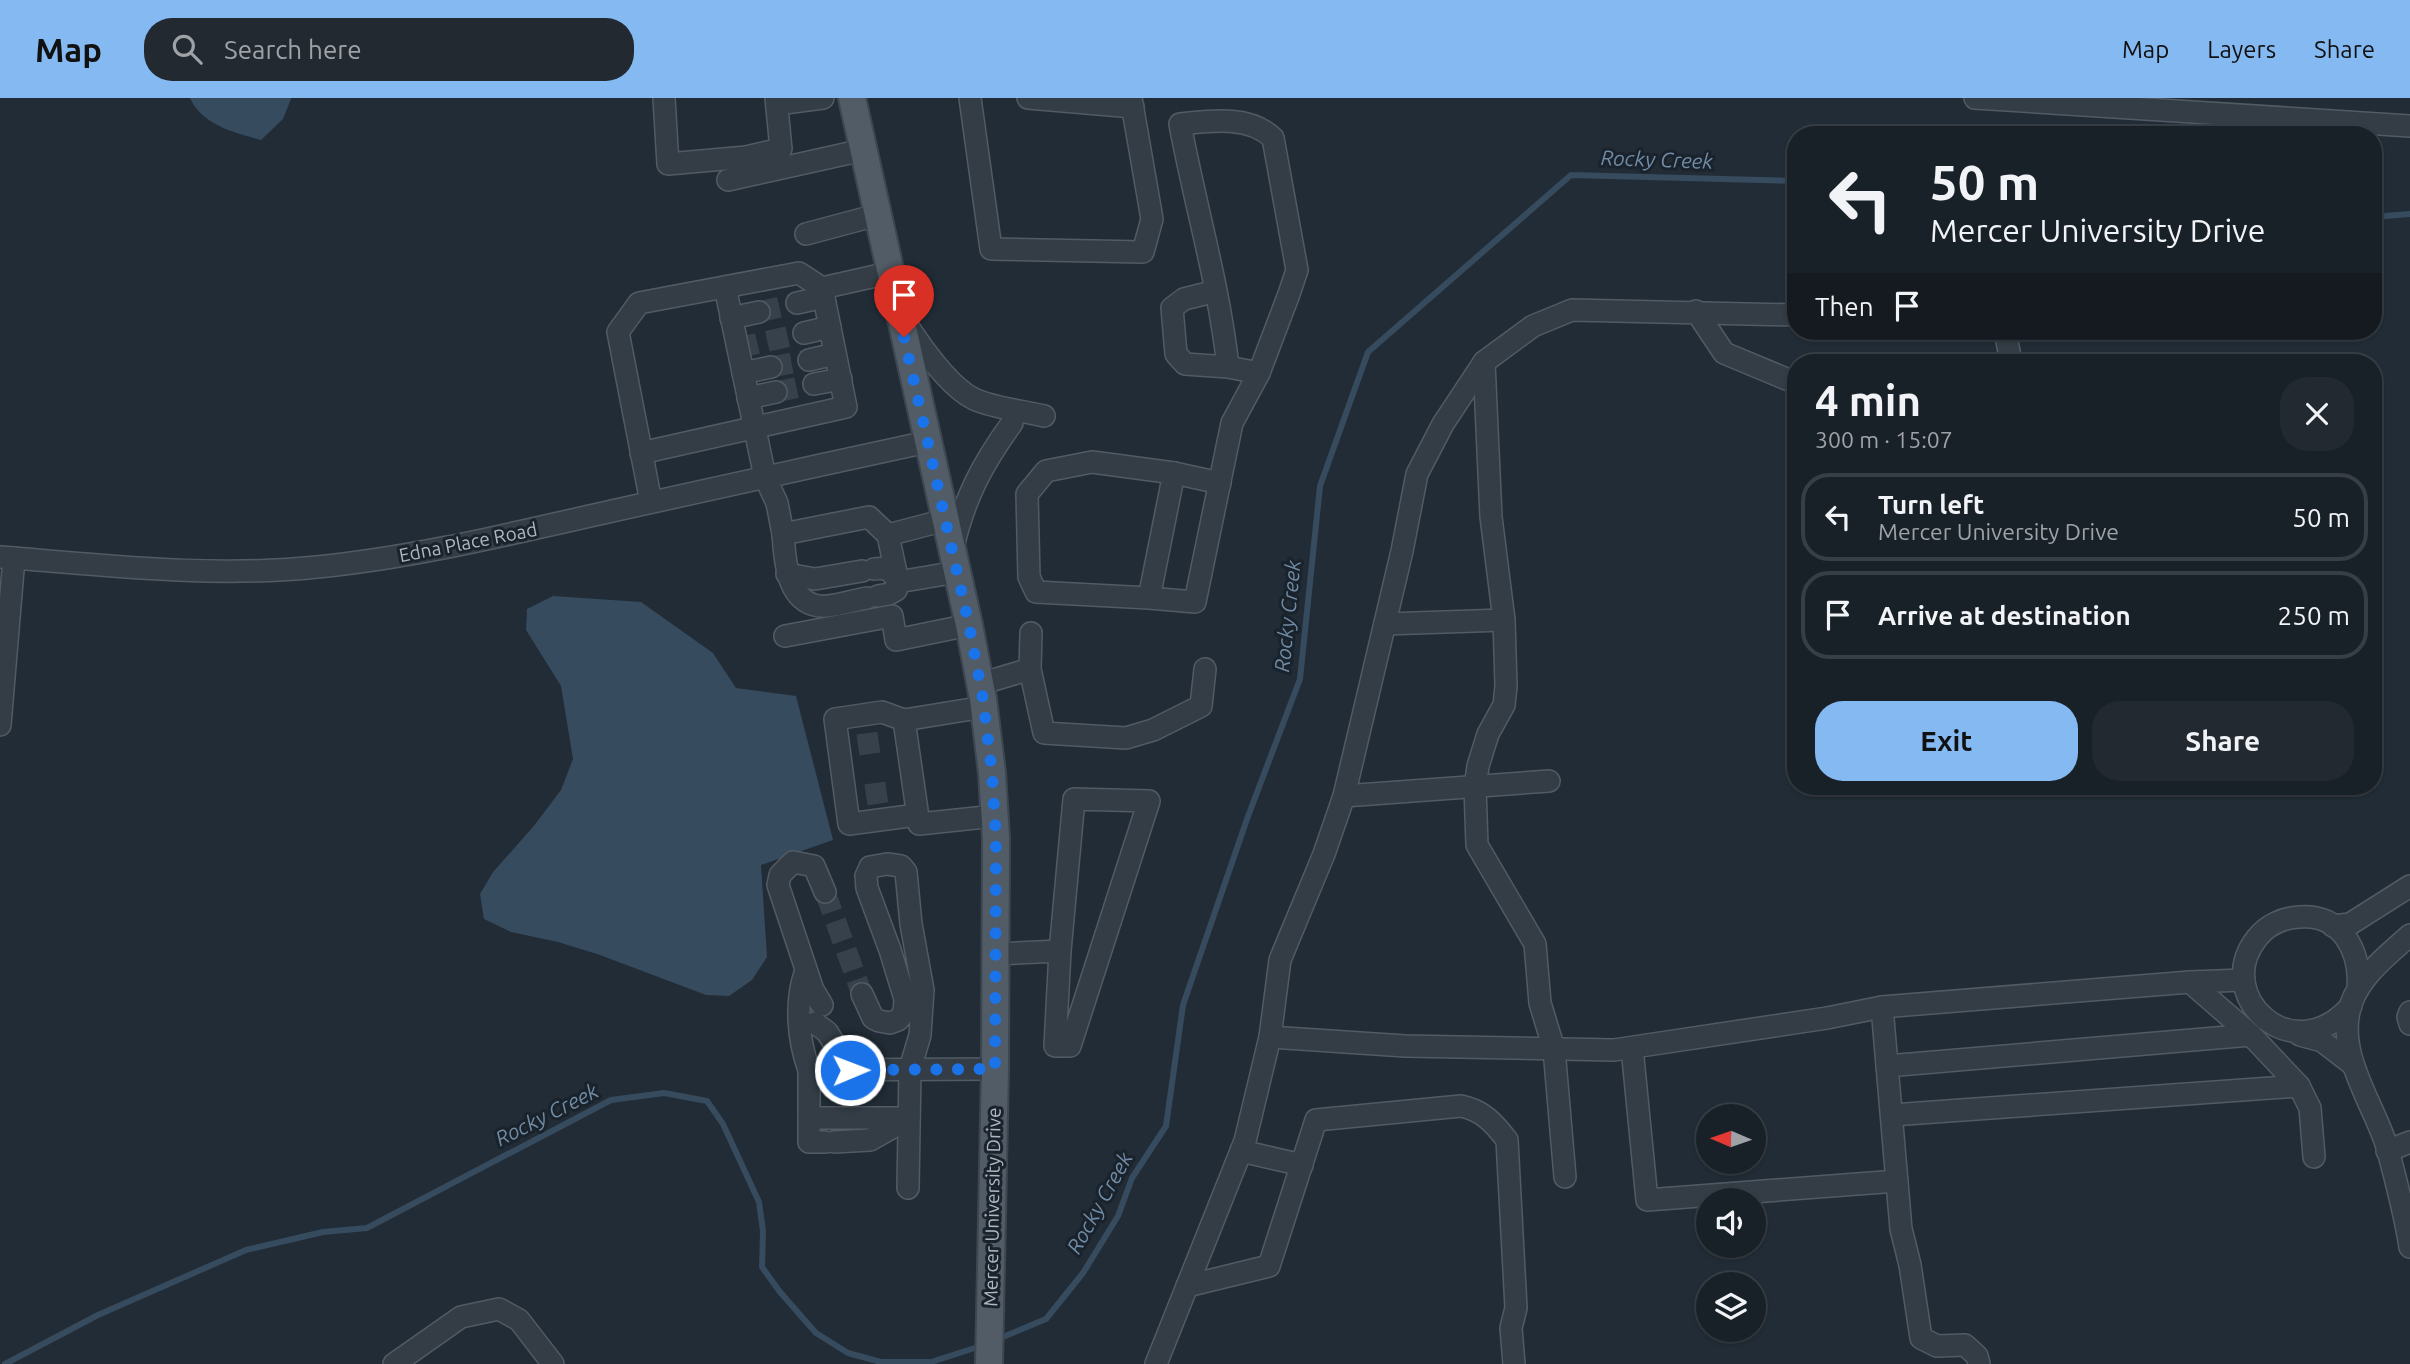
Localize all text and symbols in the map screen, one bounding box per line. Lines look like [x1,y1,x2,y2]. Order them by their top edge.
search box [144,18,634,81]
icon: search [168,30,206,68]
text: Map [35,31,102,68]
text: Search here [224,35,362,64]
text: Map [2122,36,2169,63]
text: Layers [2207,36,2276,63]
text: Share [2314,36,2375,63]
water label: Rocky Creek [1600,145,1714,173]
icon: left [1815,154,1906,245]
text: 50 m [1930,154,2039,209]
text: Mercer University Drive [1930,212,2265,248]
pin [874,265,934,337]
icon: arrive [885,276,923,314]
icon: arrive [1888,287,1926,325]
text: Then [1815,292,1874,321]
text: 4 min [1815,377,1921,424]
button: close [2280,377,2354,451]
text: 300 m · 15:07 [1815,427,1953,452]
text: Turn left [1878,490,1984,519]
icon: left [1819,498,1857,536]
text: 50 m [2292,503,2350,532]
street label: Edna Place Road [397,518,539,566]
text: Mercer University Drive [1878,519,2119,544]
water label: Rocky Creek [1269,559,1305,673]
icon: arrive [1819,596,1857,634]
text: Arrive at destination [1878,601,2131,630]
text: 250 m [2278,601,2350,630]
button: Exit [1815,701,2078,781]
button: Share [2092,701,2354,781]
position arrow [813,1033,887,1107]
water label: Rocky Creek [491,1078,602,1150]
north arrow [1696,1104,1766,1174]
map controls [1696,1104,1766,1342]
street label: Mercer University Drive [979,1107,1005,1307]
water label: Rocky Creek [1061,1147,1137,1257]
button: sound [1696,1188,1766,1258]
button: layers [1696,1272,1766,1342]

